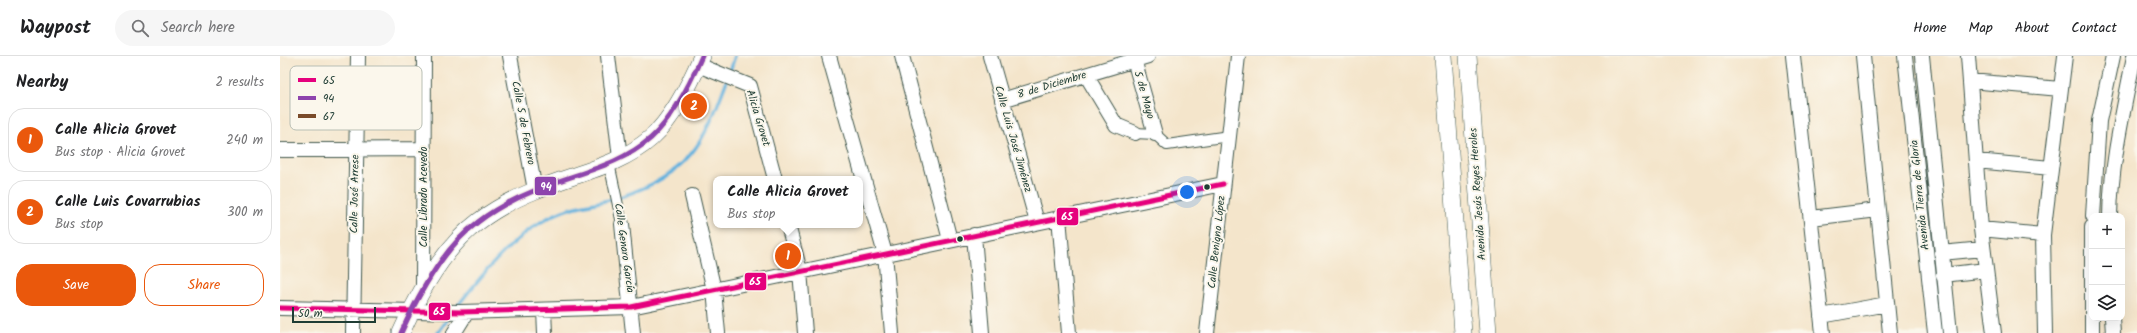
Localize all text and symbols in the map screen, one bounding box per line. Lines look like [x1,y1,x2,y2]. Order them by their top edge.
search box [115,10,395,46]
text: Waypost [20,13,91,43]
text: Search here [161,16,235,40]
icon: search [129,17,151,39]
text: Home [1913,17,1947,39]
text: Map [1969,17,1993,39]
text: About [2015,17,2049,39]
text: Contact [2071,17,2117,39]
legend [290,66,422,130]
street label: 8 de Diciembre [1015,66,1089,104]
text: Nearby [16,69,68,96]
street label: 5 de Mayo [1129,69,1159,121]
text: 2 results [216,72,264,93]
text: 65 [323,72,336,90]
street label: Calle 5 de Febrero [506,79,540,167]
street label: Calle Luis José Jiménez [989,83,1037,195]
street label: Alicia Grovet [741,88,775,149]
text: 94 [323,90,334,108]
pin: 2 [681,91,707,121]
text: 67 [323,108,335,126]
text: Calle Alicia Grovet [55,118,177,142]
street label: Avenida Jesús Reyes Heroles [1464,127,1492,261]
text: 1 [28,130,32,151]
text: 240 m [226,130,263,151]
street label: Avenida Tierra de Gloria [1905,139,1935,251]
text: Bus stop · Alicia Grovet [55,142,185,163]
street label: Calle Librado Acevedo [415,146,433,248]
street label: Calle José Arrese [345,154,365,234]
line badge: 94 [534,176,557,196]
popup [713,176,863,228]
text: 94 [540,178,552,196]
text: Calle Alicia Grovet [727,180,849,204]
your location [1177,182,1197,202]
unlabelled marker [1202,182,1212,192]
text: Calle Luis Covarrubias [55,190,200,214]
street label: Calle Benigno López [1203,194,1231,289]
text: 2 [26,202,34,223]
text: 300 m [227,202,263,223]
street label: Calle Genaro García [609,202,639,294]
text: Bus stop [727,204,775,225]
line badge: 65 [1056,207,1079,226]
text: 65 [1061,208,1074,226]
map controls [2089,213,2125,321]
button: + [2089,213,2125,249]
text: Bus stop [55,214,103,235]
unlabelled marker [955,234,965,244]
pin: 1 [775,241,801,271]
button: − [2089,249,2125,285]
button: Save [16,264,136,306]
button: Share [144,264,264,306]
line badge: 65 [744,272,767,291]
text: 65 [749,273,762,291]
button: layers [2089,285,2125,321]
line badge: 65 [428,302,451,321]
text: 65 [433,303,446,321]
scale bar [292,305,376,324]
text: 50 m [298,305,323,323]

